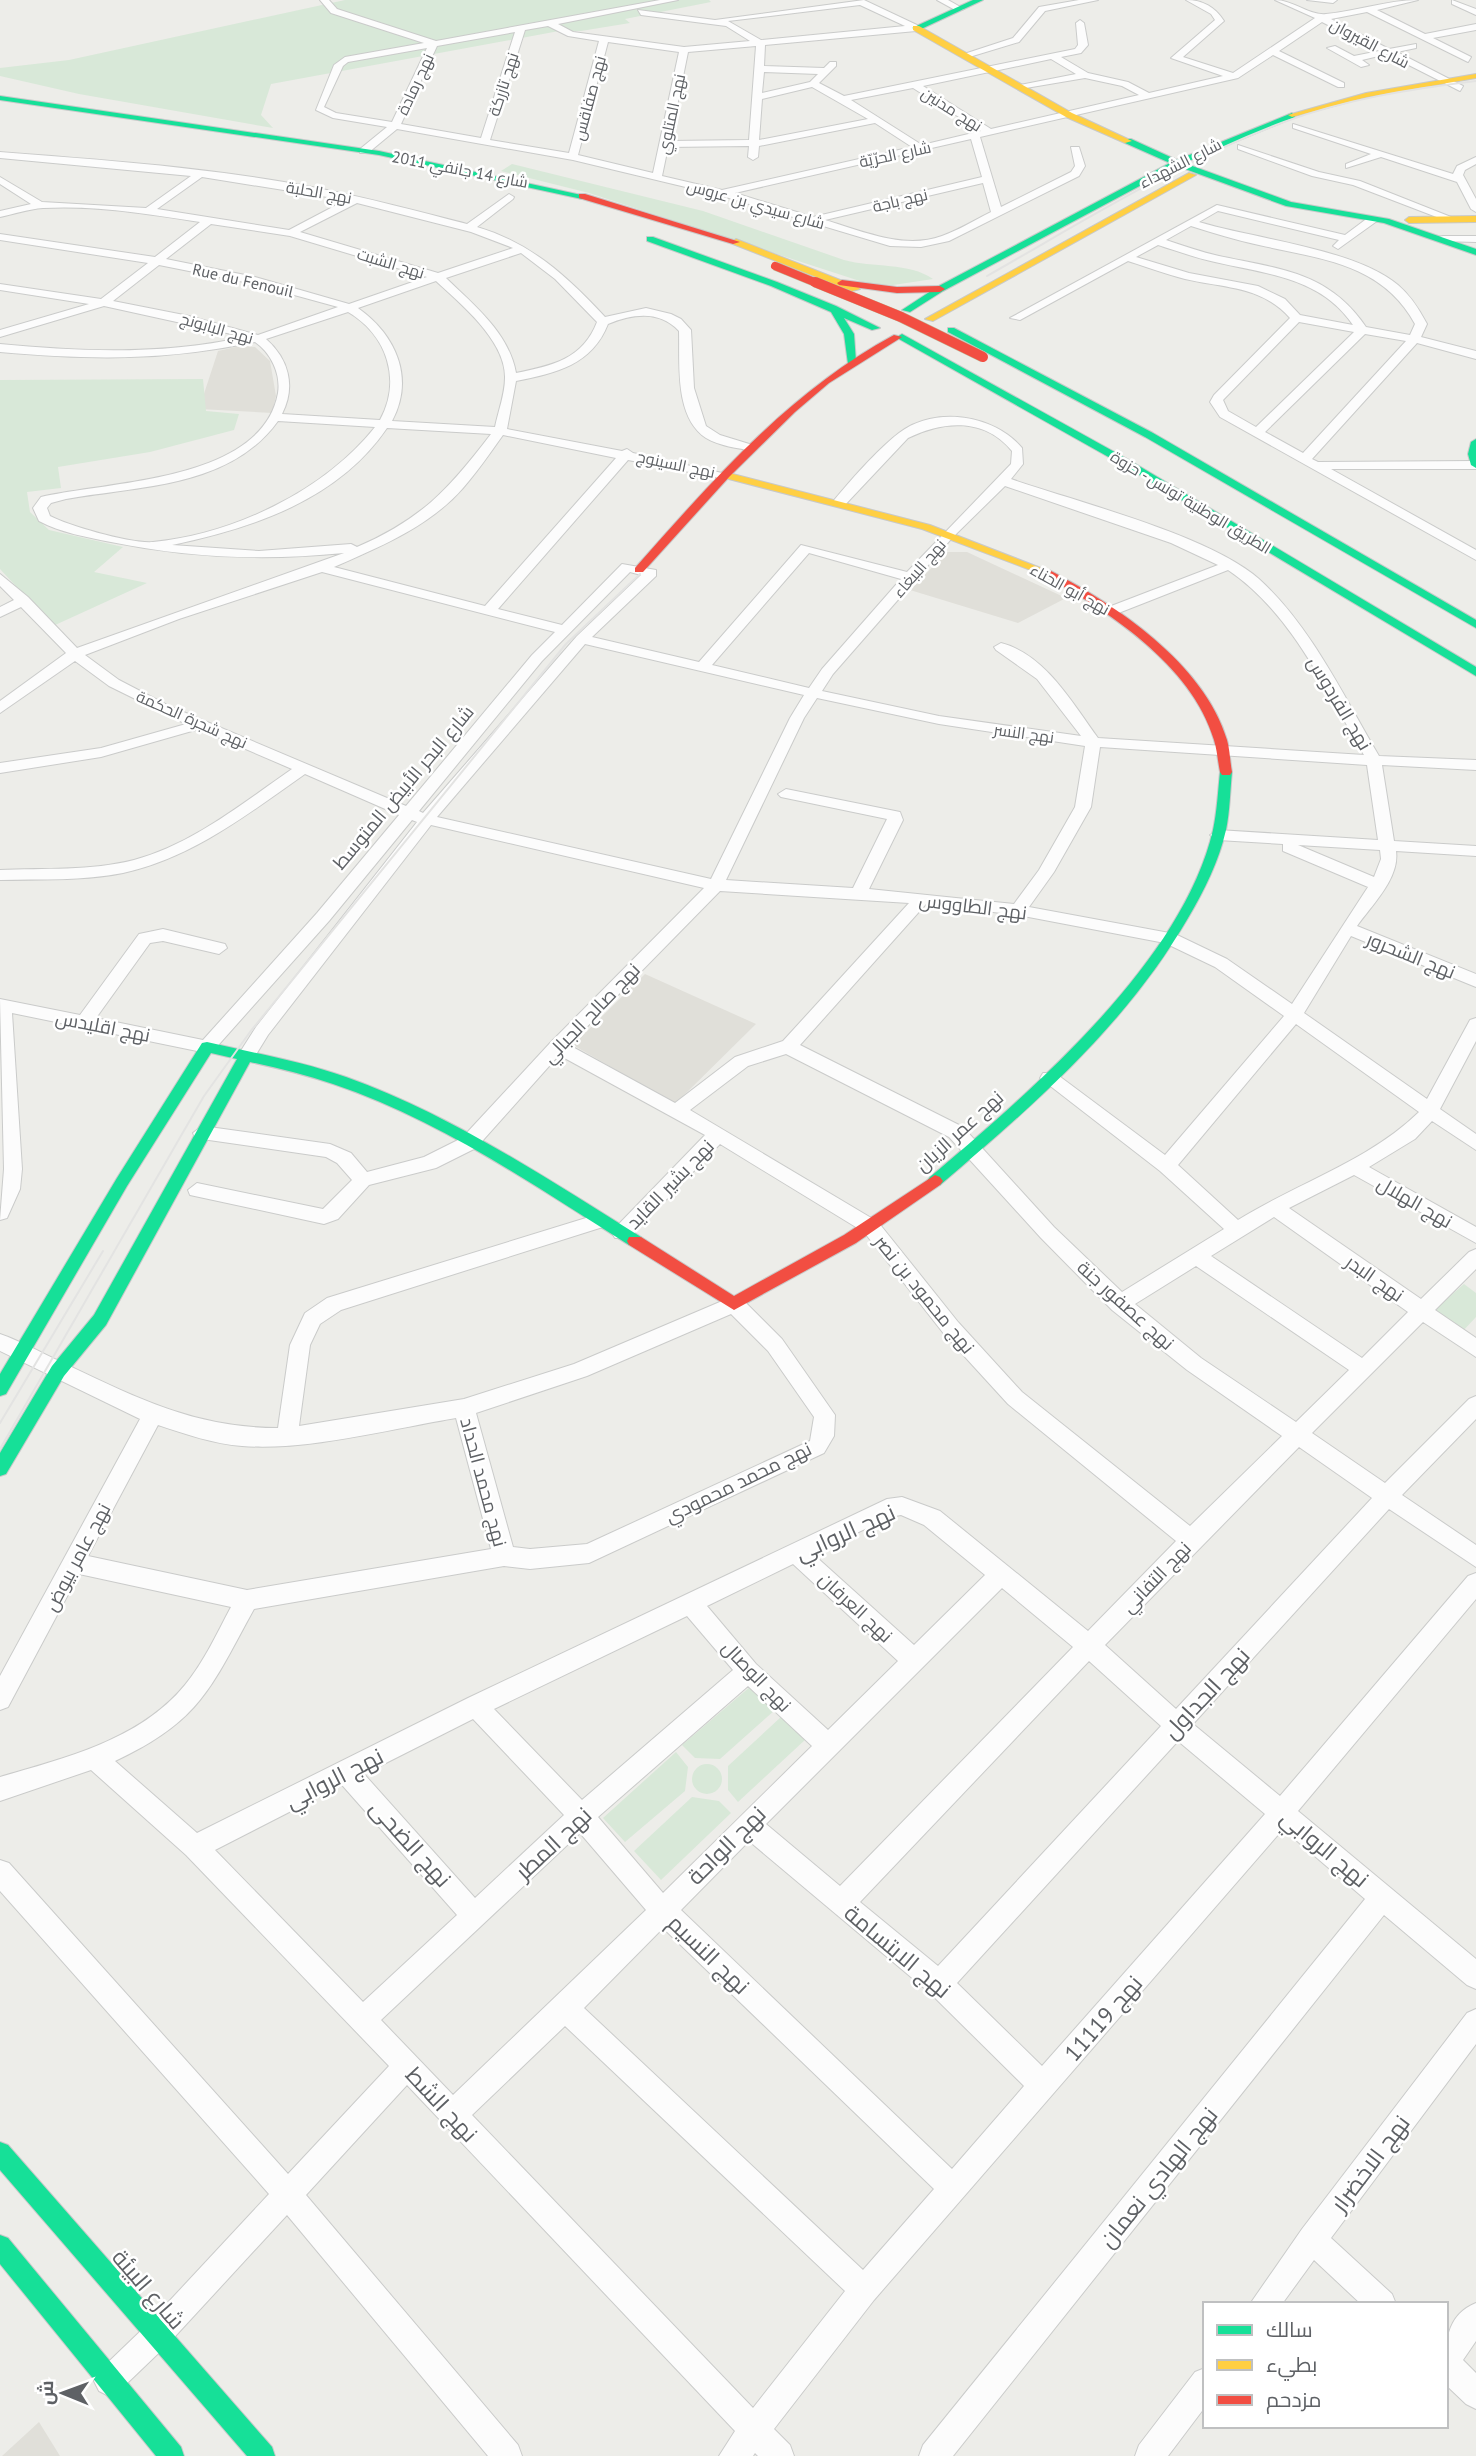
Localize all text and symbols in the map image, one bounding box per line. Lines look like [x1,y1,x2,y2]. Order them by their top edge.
street label: شارع القيروان [1326,14,1413,74]
street label: نهج رمادة [392,50,440,119]
street label: نهج تازركة [483,50,525,119]
street label: نهج صفاقس [568,53,612,143]
street label: نهج المتلوي [653,72,693,157]
street label: نهج مدنين [917,82,986,137]
street label: شارع الشهداء [1135,134,1225,194]
street label: شارع الحرّيّة [857,137,933,173]
street label: شارع 14 جانفي 2011 [389,146,530,196]
street label: شارع سيدي بن عروس [684,175,827,237]
street label: نهج الحلبة [284,176,353,210]
street label: نهج باجة [870,184,930,218]
street label: نهج الشبت [354,243,427,285]
street label: Rue du Fenouil [190,259,296,301]
street label: نهج البابونج [178,308,256,350]
street label: نهج السينوج [635,446,717,484]
street label: الطريق الوطنية تونس - حزوة [1107,446,1275,559]
street label: نهج الببغاء [888,535,951,603]
street label: نهج أبو الحناء [1026,559,1113,621]
street label: نهج الفردوس [1301,652,1377,755]
street label: نهج شجرة الحكمة [133,686,251,754]
street label: شارع البحر الأبيض المتوسط [327,700,480,875]
street label: نهج النسر [991,719,1056,749]
street label: نهج الطاووس [917,887,1028,927]
street label: نهج الشحرور [1361,926,1459,986]
street label: نهج صالح الجبالي [537,958,647,1070]
street label: نهج اقليدس [53,1005,152,1049]
street label: نهج عمر الزيان [910,1085,1009,1178]
street label: نهج بشير القايد [621,1134,720,1235]
street label: نهج الهلال [1372,1171,1457,1235]
street label: نهج محمود بن نصر [868,1229,980,1360]
street label: نهج البدر [1339,1249,1409,1308]
street label: نهج عصفور جنة [1071,1255,1180,1356]
street label: نهج محمد الحداد [453,1415,513,1550]
street label: نهج محمد محمودي [661,1436,816,1531]
street label: نهج الروابي [790,1497,901,1571]
street label: نهج عامر بيوض [39,1499,117,1616]
street label: نهج التفاني [1116,1536,1198,1620]
street label: نهج العرفان [813,1567,898,1649]
street label: نهج الوصال [716,1635,797,1718]
street label: نهج الجداول [1156,1641,1257,1746]
street label: نهج الروابي [280,1741,390,1819]
street label: نهج الضحى [363,1793,458,1894]
street label: نهج الواحة [680,1799,773,1892]
street label: نهج المطر [507,1800,599,1889]
street label: نهج الروابي [1272,1803,1375,1896]
street label: نهج الابتسامة [837,1898,957,2006]
street label: نهج النسيم [661,1908,756,2002]
street label: نهج 11119 [1058,1969,1150,2068]
street label: نهج الشط [398,2060,484,2149]
street label: نهج الهادي نعمان [1092,2101,1227,2256]
street label: نهج الاخضرار [1323,2109,1417,2220]
street label: شارع البيئة [105,2243,192,2336]
legend [1203,2302,1448,2428]
text: سالك [1266,2316,1313,2343]
text: بطيء [1266,2351,1317,2381]
north arrow [28,2358,98,2428]
text: ش [34,2380,58,2405]
text: مزدحم [1266,2386,1321,2414]

